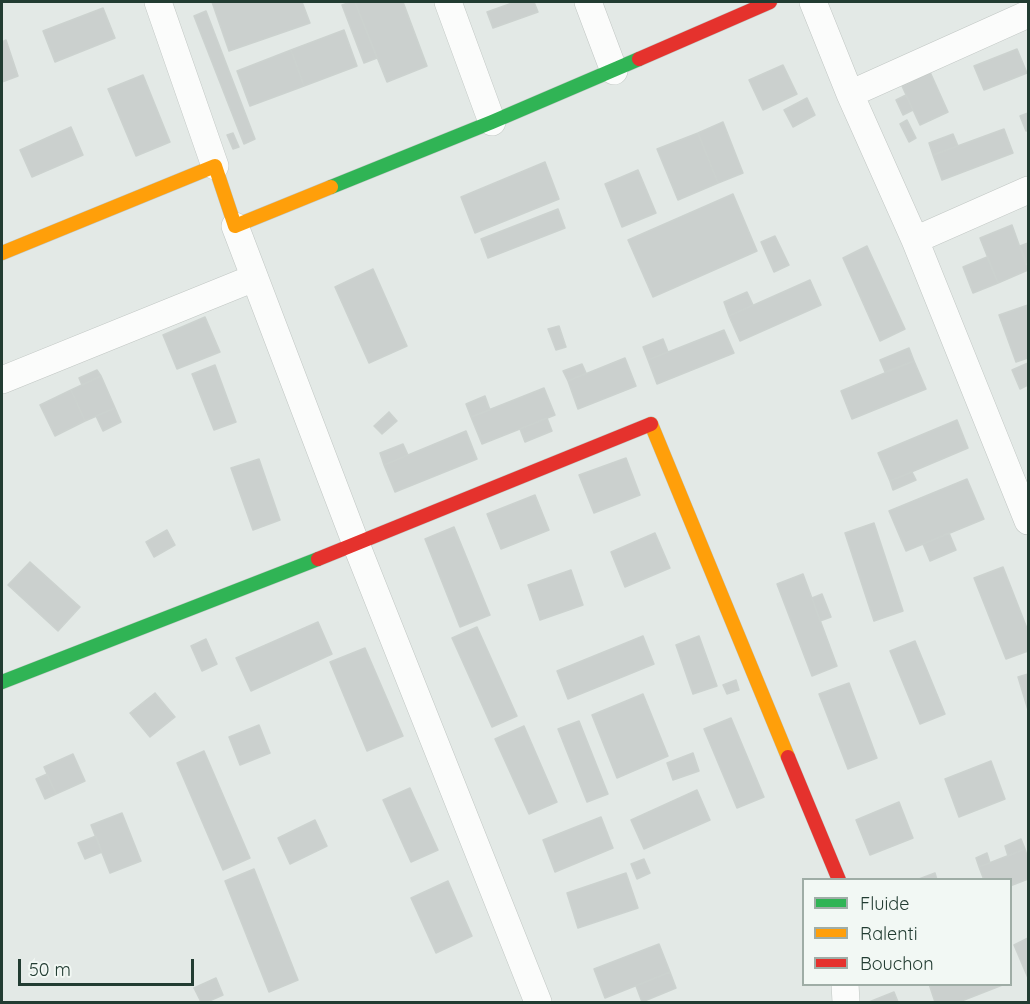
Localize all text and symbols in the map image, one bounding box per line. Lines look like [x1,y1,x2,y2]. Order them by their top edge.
legend [802,878,1012,986]
text: Fluide [860,892,909,915]
text: Ralenti [860,922,918,945]
scale bar [21,947,196,985]
text: Bouchon [860,952,934,975]
text: 50 m [29,958,71,981]

